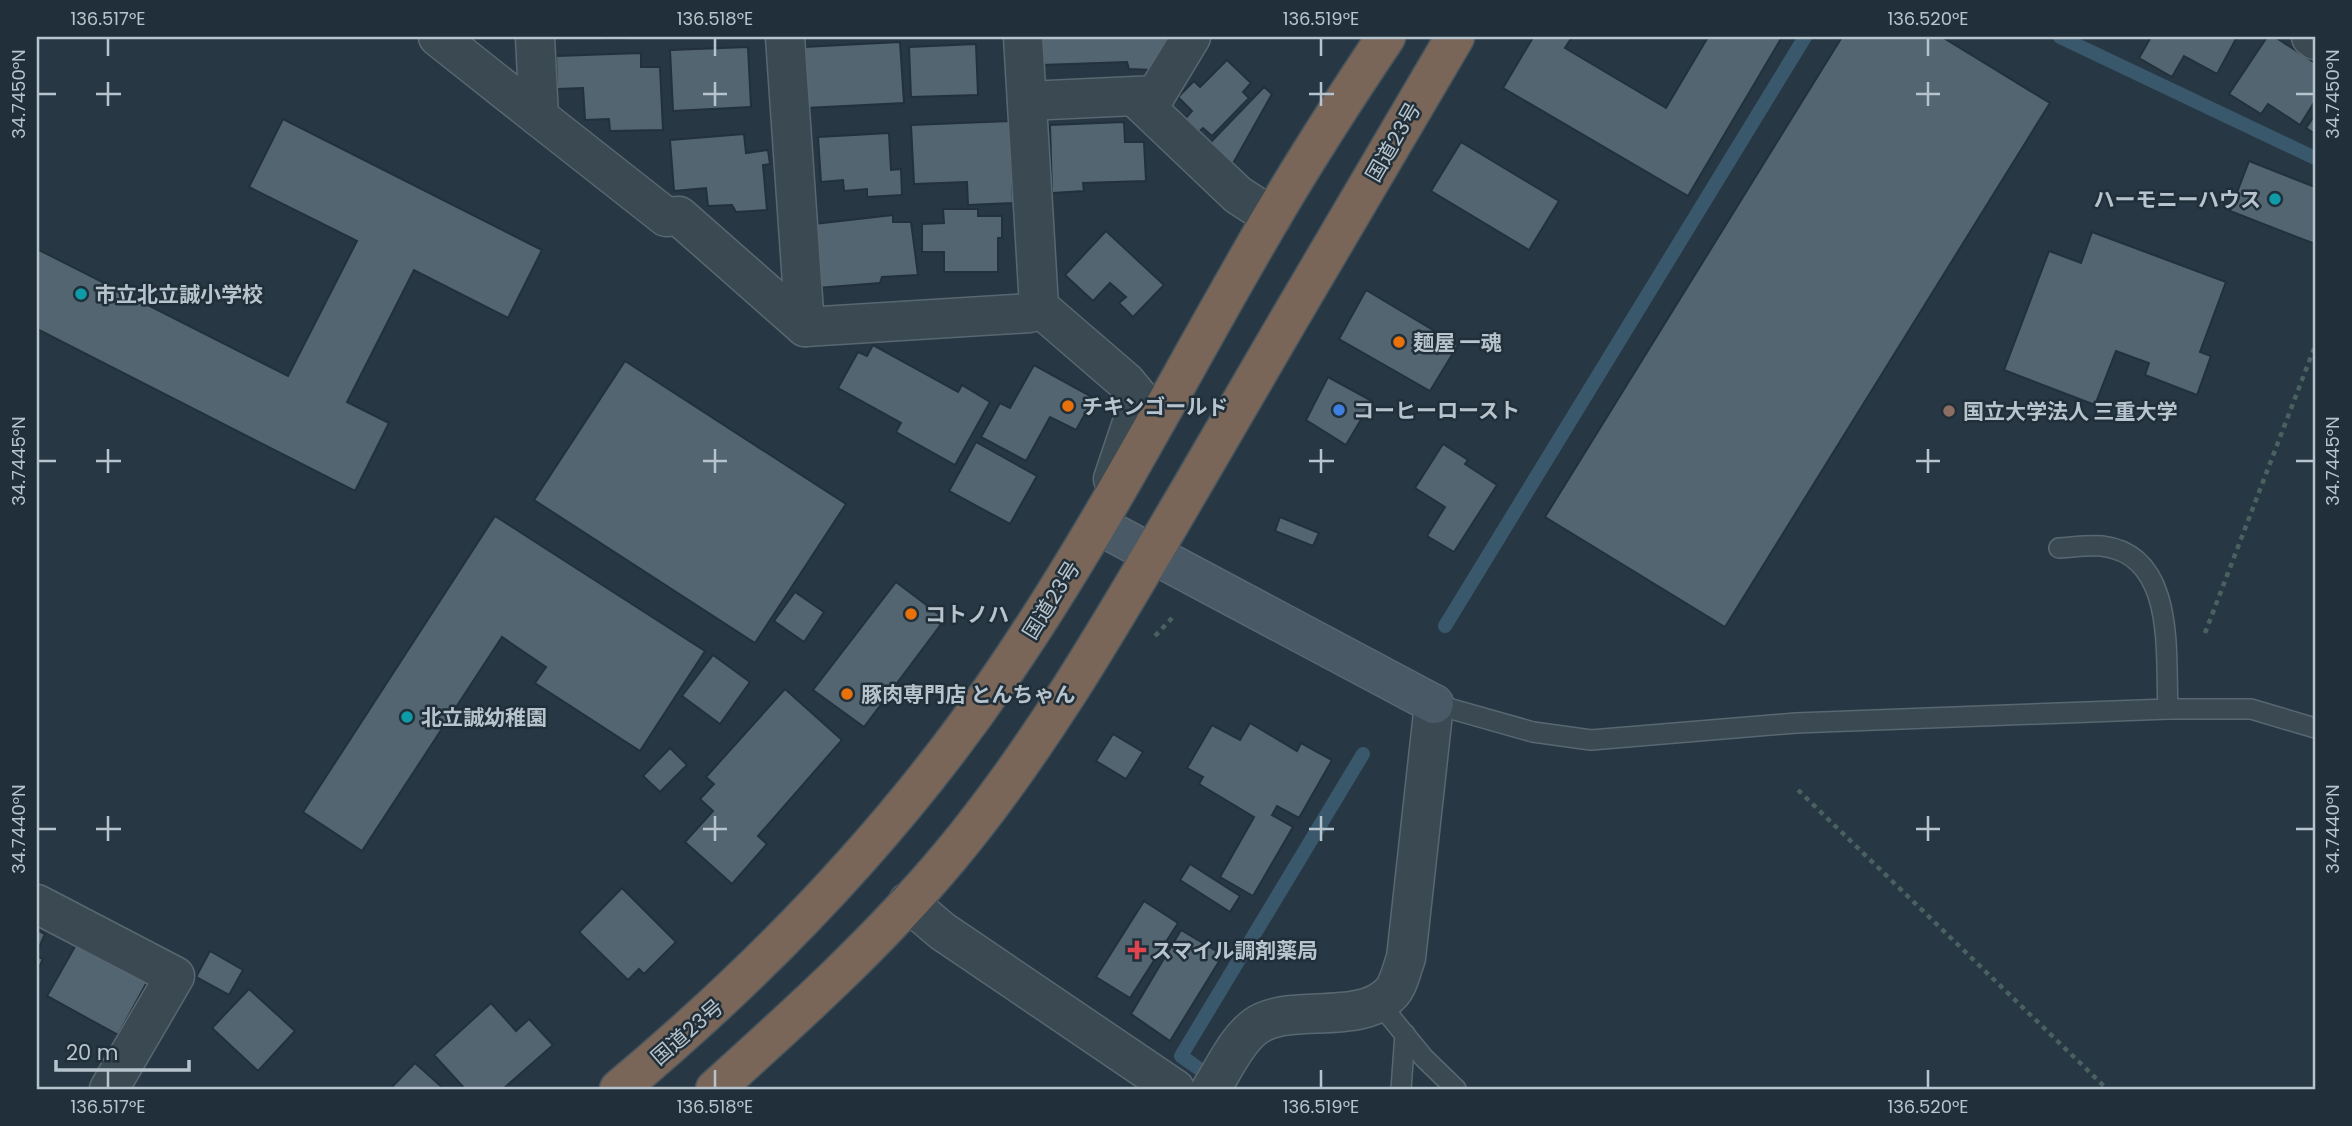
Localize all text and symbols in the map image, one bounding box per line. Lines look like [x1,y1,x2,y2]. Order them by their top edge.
text: 136.517°E [70,6,146,31]
text: 136.518°E [677,6,753,31]
text: 136.519°E [1283,6,1359,31]
text: 136.520°E [1887,6,1969,31]
text: 34.7450°N [6,49,31,139]
text: 34.7450°N [2320,49,2345,139]
street label: 国道23号 [1359,97,1427,187]
place label: ハーモニーハウス [2093,185,2261,214]
marker: ハーモニーハウス [2267,191,2283,207]
place label: 市立北立誠小学校 [95,280,263,309]
marker: 市立北立誠小学校 [73,286,89,302]
place label: 麺屋 一魂 [1413,328,1502,357]
marker: 麺屋 一魂 [1391,334,1407,350]
place label: チキンゴールド [1082,392,1228,421]
place label: コーヒーロースト [1353,396,1520,425]
place label: 国立大学法人 三重大学 [1963,397,2177,426]
marker: チキンゴールド [1060,398,1076,414]
marker: コーヒーロースト [1331,402,1347,418]
marker: 国立大学法人 三重大学 [1941,403,1957,419]
text: 34.7445°N [6,416,31,506]
text: 34.7445°N [2320,416,2345,506]
street label: 国道23号 [1016,555,1086,645]
place label: コトノハ [925,600,1009,629]
marker: コトノハ [903,606,919,622]
place label: 豚肉専門店 とんちゃん [861,680,1075,709]
marker: 豚肉専門店 とんちゃん [839,686,855,702]
place label: 北立誠幼稚園 [421,703,547,732]
marker: 北立誠幼稚園 [399,709,415,725]
text: 34.7440°N [6,784,31,874]
text: 34.7440°N [2320,784,2345,874]
place label: スマイル調剤薬局 [1151,936,1318,965]
marker: スマイル調剤薬局 [1129,942,1145,958]
street label: 国道23号 [644,992,730,1072]
scale bar [56,1028,189,1072]
text: 20 m [66,1038,119,1067]
text: 136.517°E [70,1094,146,1119]
text: 136.518°E [677,1094,753,1119]
text: 136.519°E [1283,1094,1359,1119]
text: 136.520°E [1887,1094,1969,1119]

